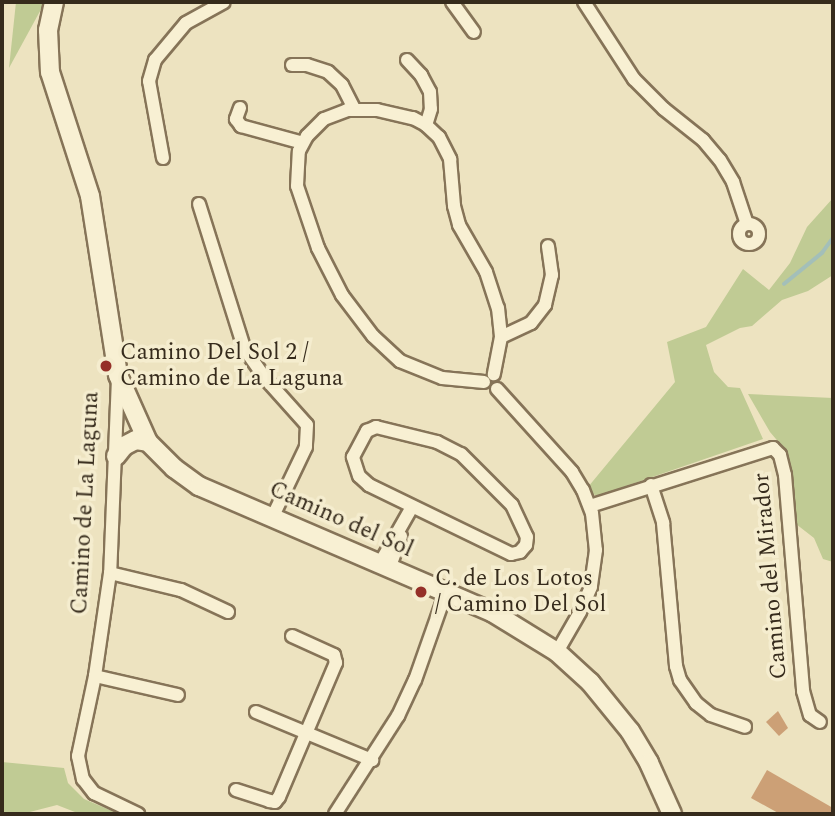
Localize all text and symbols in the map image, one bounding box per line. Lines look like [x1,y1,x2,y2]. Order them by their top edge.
place label: Camino Del Sol 2 / Camino de La Laguna [120,339,343,393]
marker: Camino Del Sol 2 / Camino de La Laguna [98,358,114,374]
street label: Camino de La Laguna [66,391,106,615]
street label: Camino del Mirador [748,472,794,680]
street label: Camino del Sol [265,476,417,564]
place label: C. de Los Lotos / Camino Del Sol [435,565,606,619]
marker: C. de Los Lotos / Camino Del Sol [413,584,429,600]

